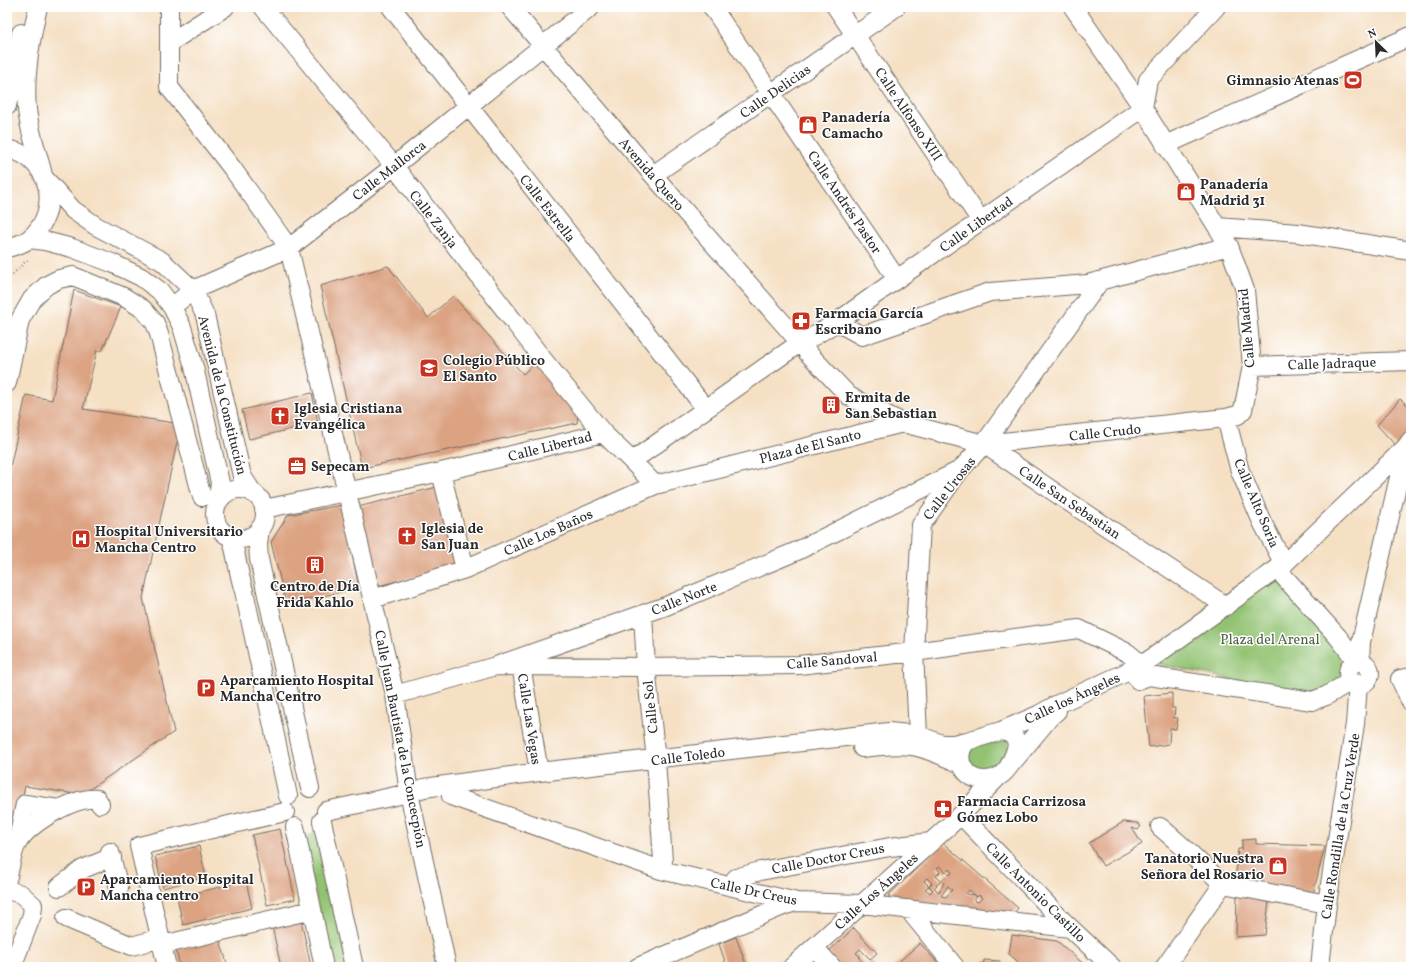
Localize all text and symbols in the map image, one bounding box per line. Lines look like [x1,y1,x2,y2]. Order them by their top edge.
north arrow [1356,22,1396,62]
text: N [1366,26,1379,43]
street label: Calle Delicias [737,61,815,124]
street label: Calle Alfonso XIII [869,64,946,165]
sports icon: Gimnasio Atenas [1342,69,1364,91]
place label: Gimnasio Atenas [1227,72,1339,91]
place label: Panadería Camacho [822,109,891,144]
shop icon: Panadería Camacho [797,114,819,136]
street label: Avenida Quero [614,134,688,216]
street label: Calle Mallorca [349,136,431,206]
street label: Calle Andrés Pastor [802,148,885,258]
street label: Calle Estrella [514,171,579,247]
place label: Panadería Madrid 31 [1200,176,1269,211]
shop icon: Panadería Madrid 31 [1175,181,1197,203]
street label: Calle Zanja [404,187,462,253]
street label: Calle Libertad [936,193,1018,258]
street label: Calle Madrid [1235,287,1260,368]
place label: Farmacia García Escribano [815,305,924,340]
pharmacy icon: Farmacia García Escribano [790,310,812,332]
street label: Avenida de la Constitución [193,314,251,477]
place label: Colegio Público El Santo [443,352,545,387]
street label: Calle Jadraque [1288,353,1377,376]
school or university icon: Colegio Público El Santo [418,357,440,379]
place label: Ermita de San Sebastian [845,389,937,424]
building icon: Ermita de San Sebastian [820,394,842,416]
place label: Iglesia Cristiana Evangélica [294,400,403,435]
church icon: Iglesia Cristiana Evangélica [269,405,291,427]
street label: Calle Crudo [1068,420,1142,447]
street label: Plaza de El Santo [758,426,863,469]
street label: Calle Libertad [506,428,594,467]
street label: Calle Urosas [919,453,981,525]
office icon: Sepecam [286,455,308,477]
street label: Calle Alto Soria [1228,456,1283,551]
place label: Sepecam [311,458,370,477]
street label: Calle San Sebastian [1014,462,1124,544]
street label: Calle Los Baños [501,505,596,561]
place label: Iglesia de San Juan [421,520,483,555]
place label: Hospital Universitario Mancha Centro [95,523,243,558]
church icon: Iglesia de San Juan [396,525,418,547]
hospital icon: Hospital Universitario Mancha Centro [70,528,92,550]
building icon: Centro de Día Frida Kahlo [304,554,326,576]
place label: Centro de Día Frida Kahlo [270,578,360,613]
street label: Calle Norte [649,578,720,621]
street label: Calle Juan Bautista de la Concecpión [369,629,430,850]
park label: Plaza del Arenal [1220,631,1320,650]
street label: Calle Sandoval [786,648,878,675]
street label: Calle los Ángeles [1022,669,1123,730]
place label: Aparcamiento Hospital Mancha Centro [220,672,374,707]
street label: Calle Las Vegas [512,672,545,766]
parking icon: Aparcamiento Hospital Mancha Centro [195,677,217,699]
street label: Calle Sol [639,679,664,734]
street label: Calle Rondilla de la Cruz Verde [1317,731,1366,921]
street label: Calle Toledo [650,744,726,771]
place label: Farmacia Carrizosa Gómez Lobo [957,793,1086,828]
pharmacy icon: Farmacia Carrizosa Gómez Lobo [932,798,954,820]
street label: Calle Doctor Creus [770,839,886,880]
street label: Calle Antonio Castillo [981,839,1089,947]
street label: Calle Los Ángeles [831,849,923,935]
place label: Tanatorio Nuestra Señora del Rosario [1141,850,1264,885]
shop icon: Tanatorio Nuestra Señora del Rosario [1267,855,1289,877]
place label: Aparcamiento Hospital Mancha centro [100,871,254,906]
street label: Calle Dr Creus [709,874,799,911]
parking icon: Aparcamiento Hospital Mancha centro [75,876,97,898]

